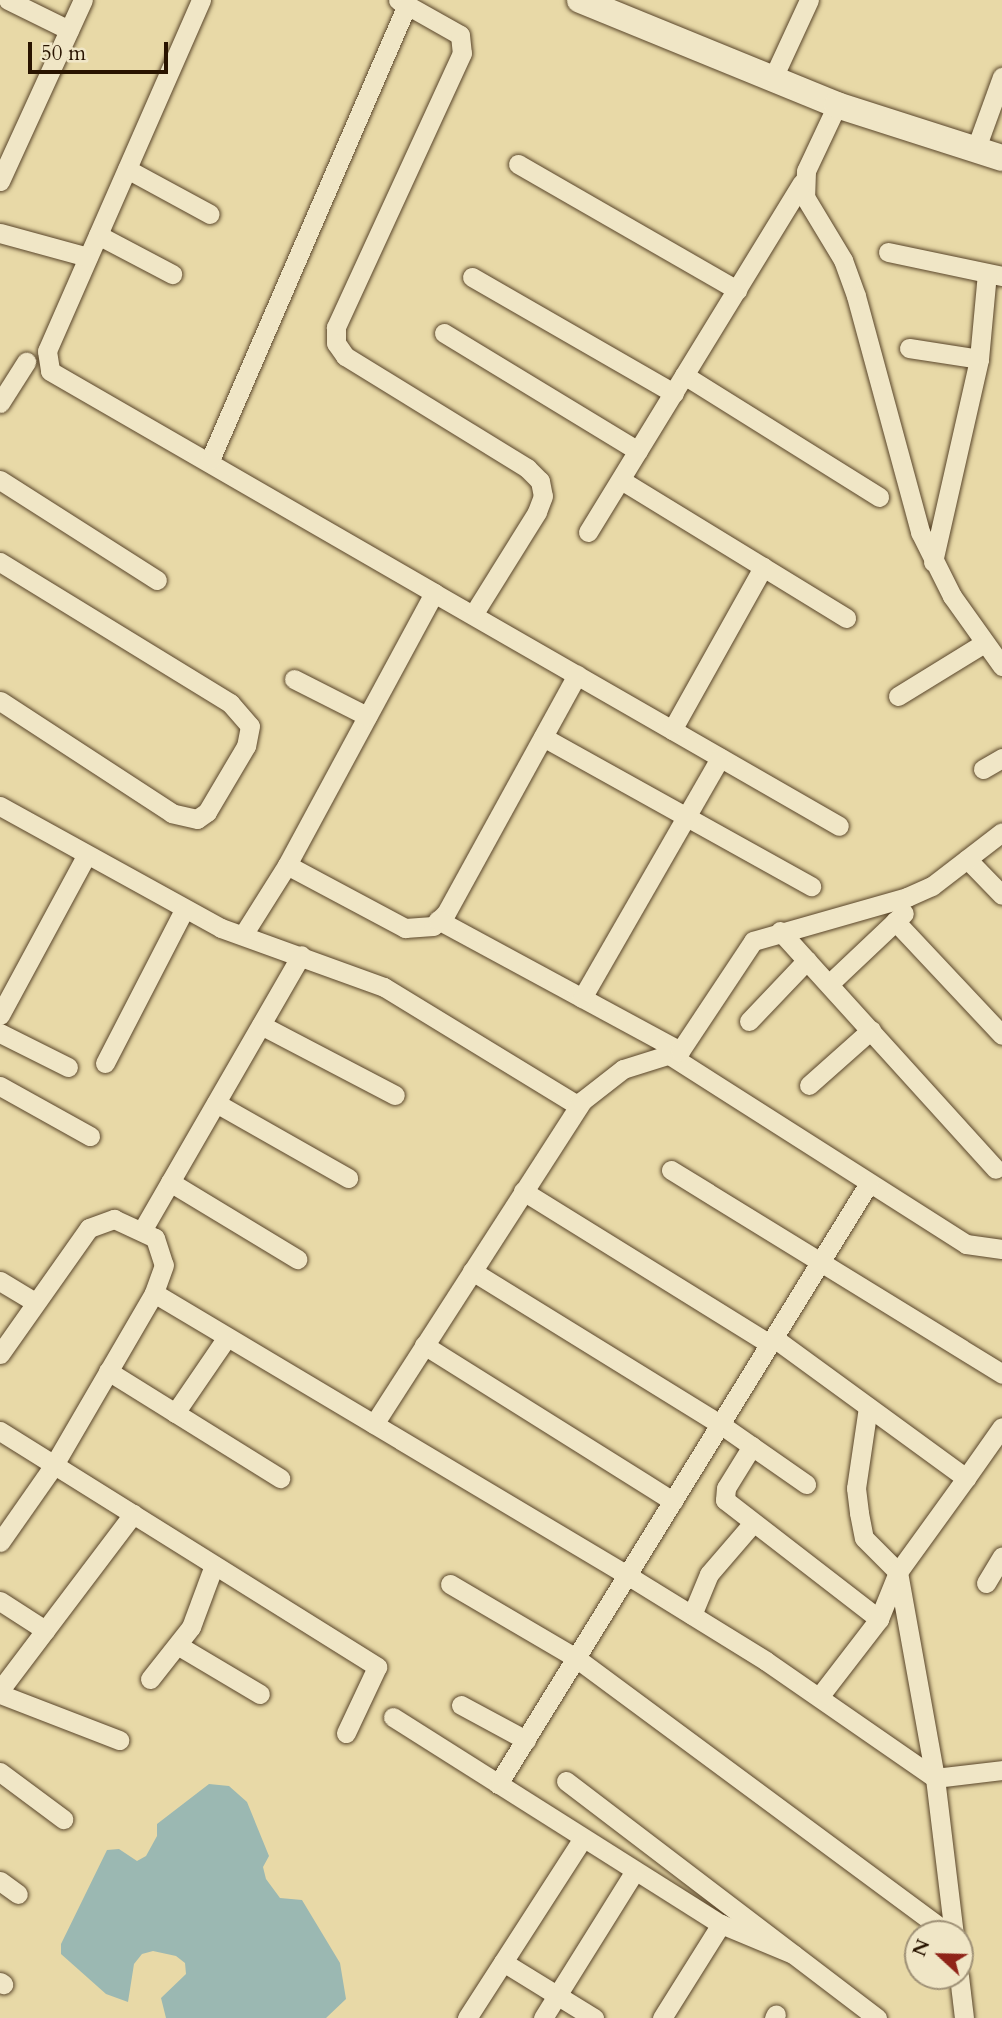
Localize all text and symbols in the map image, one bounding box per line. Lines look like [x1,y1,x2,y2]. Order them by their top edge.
scale bar [32,28,172,72]
text: 50 m [41,39,86,68]
north arrow [904,1920,974,1990]
text: N [906,1935,937,1960]

